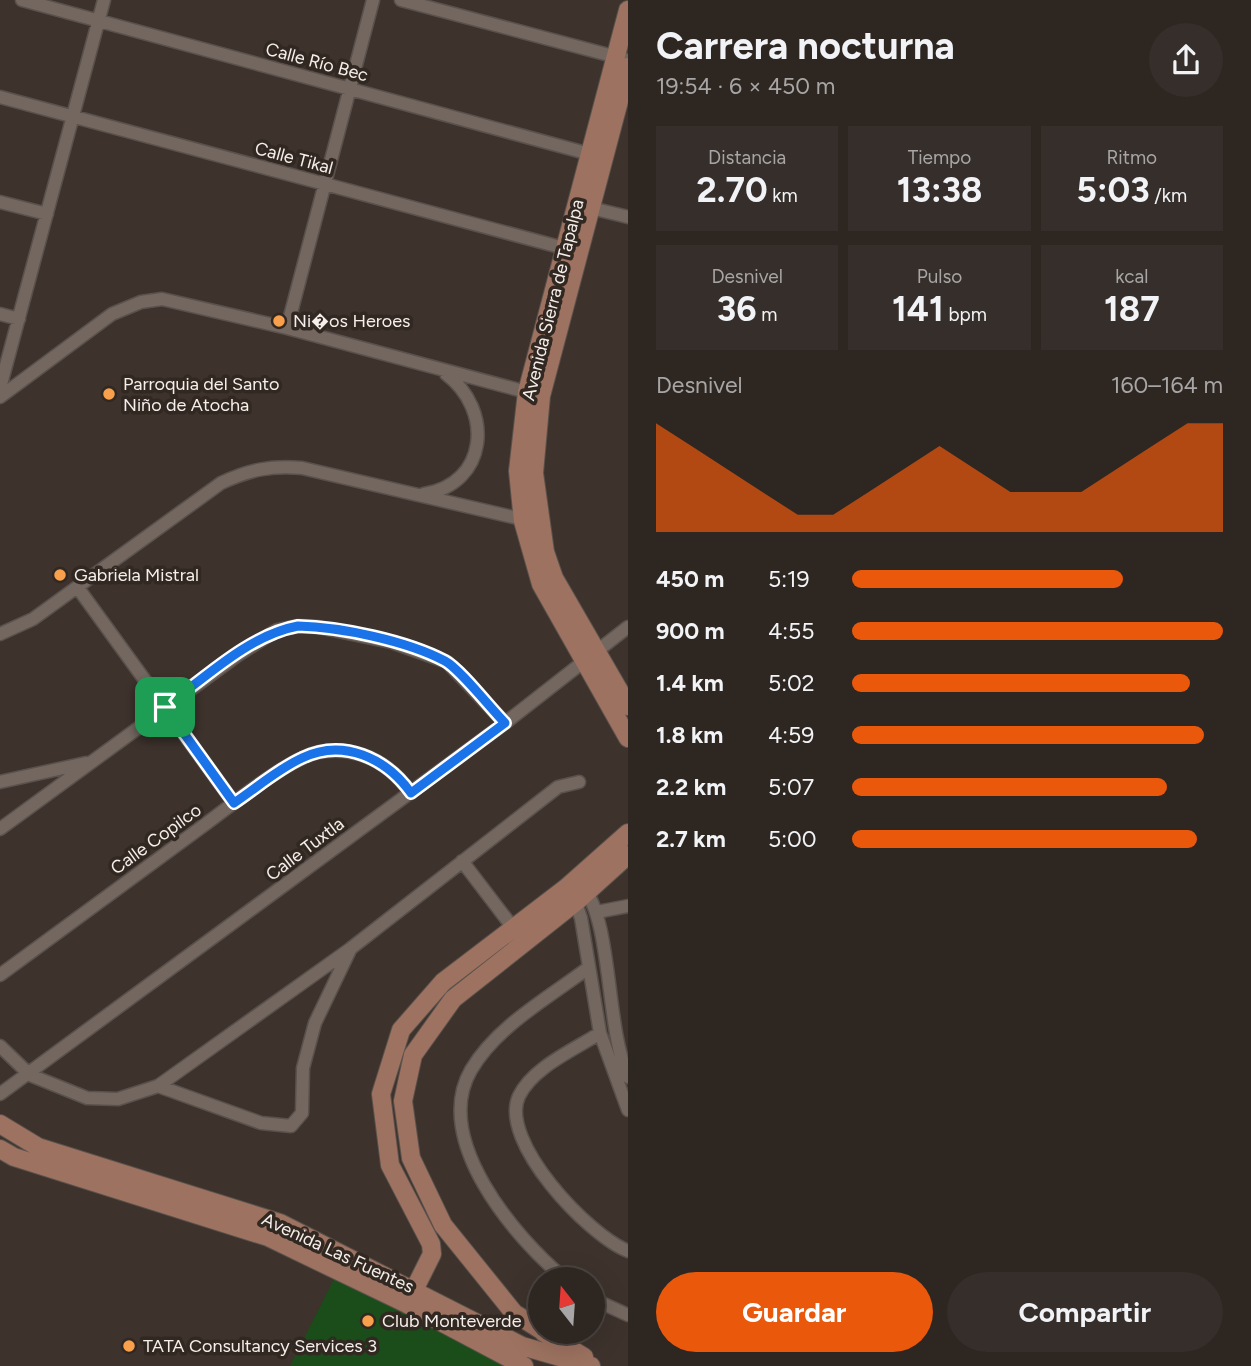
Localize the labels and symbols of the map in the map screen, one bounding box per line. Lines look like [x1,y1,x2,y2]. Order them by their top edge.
street label: Calle Río Bec [263,38,371,86]
street label: Calle Tikal [252,137,336,179]
street label: Avenida Sierra de Tapalpa [517,197,589,403]
place label: Ni�os Heroes [293,310,410,332]
marker: Ni�os Heroes [271,313,287,329]
place label: Parroquia del Santo Niño de Atocha [123,373,280,416]
marker: Parroquia del Santo Niño de Atocha [101,386,117,402]
place label: Gabriela Mistral [74,564,199,586]
marker: Gabriela Mistral [52,567,68,583]
pin [135,677,195,737]
street label: Calle Copilco [106,799,206,879]
street label: Calle Tuxtla [262,813,348,885]
street label: Avenida Las Fuentes [258,1208,418,1298]
north arrow [528,1267,606,1344]
place label: Club Monteverde [382,1310,522,1332]
marker: Club Monteverde [360,1313,376,1329]
place label: TATA Consultancy Services 3 [143,1335,377,1357]
marker: TATA Consultancy Services 3 [121,1338,137,1354]

